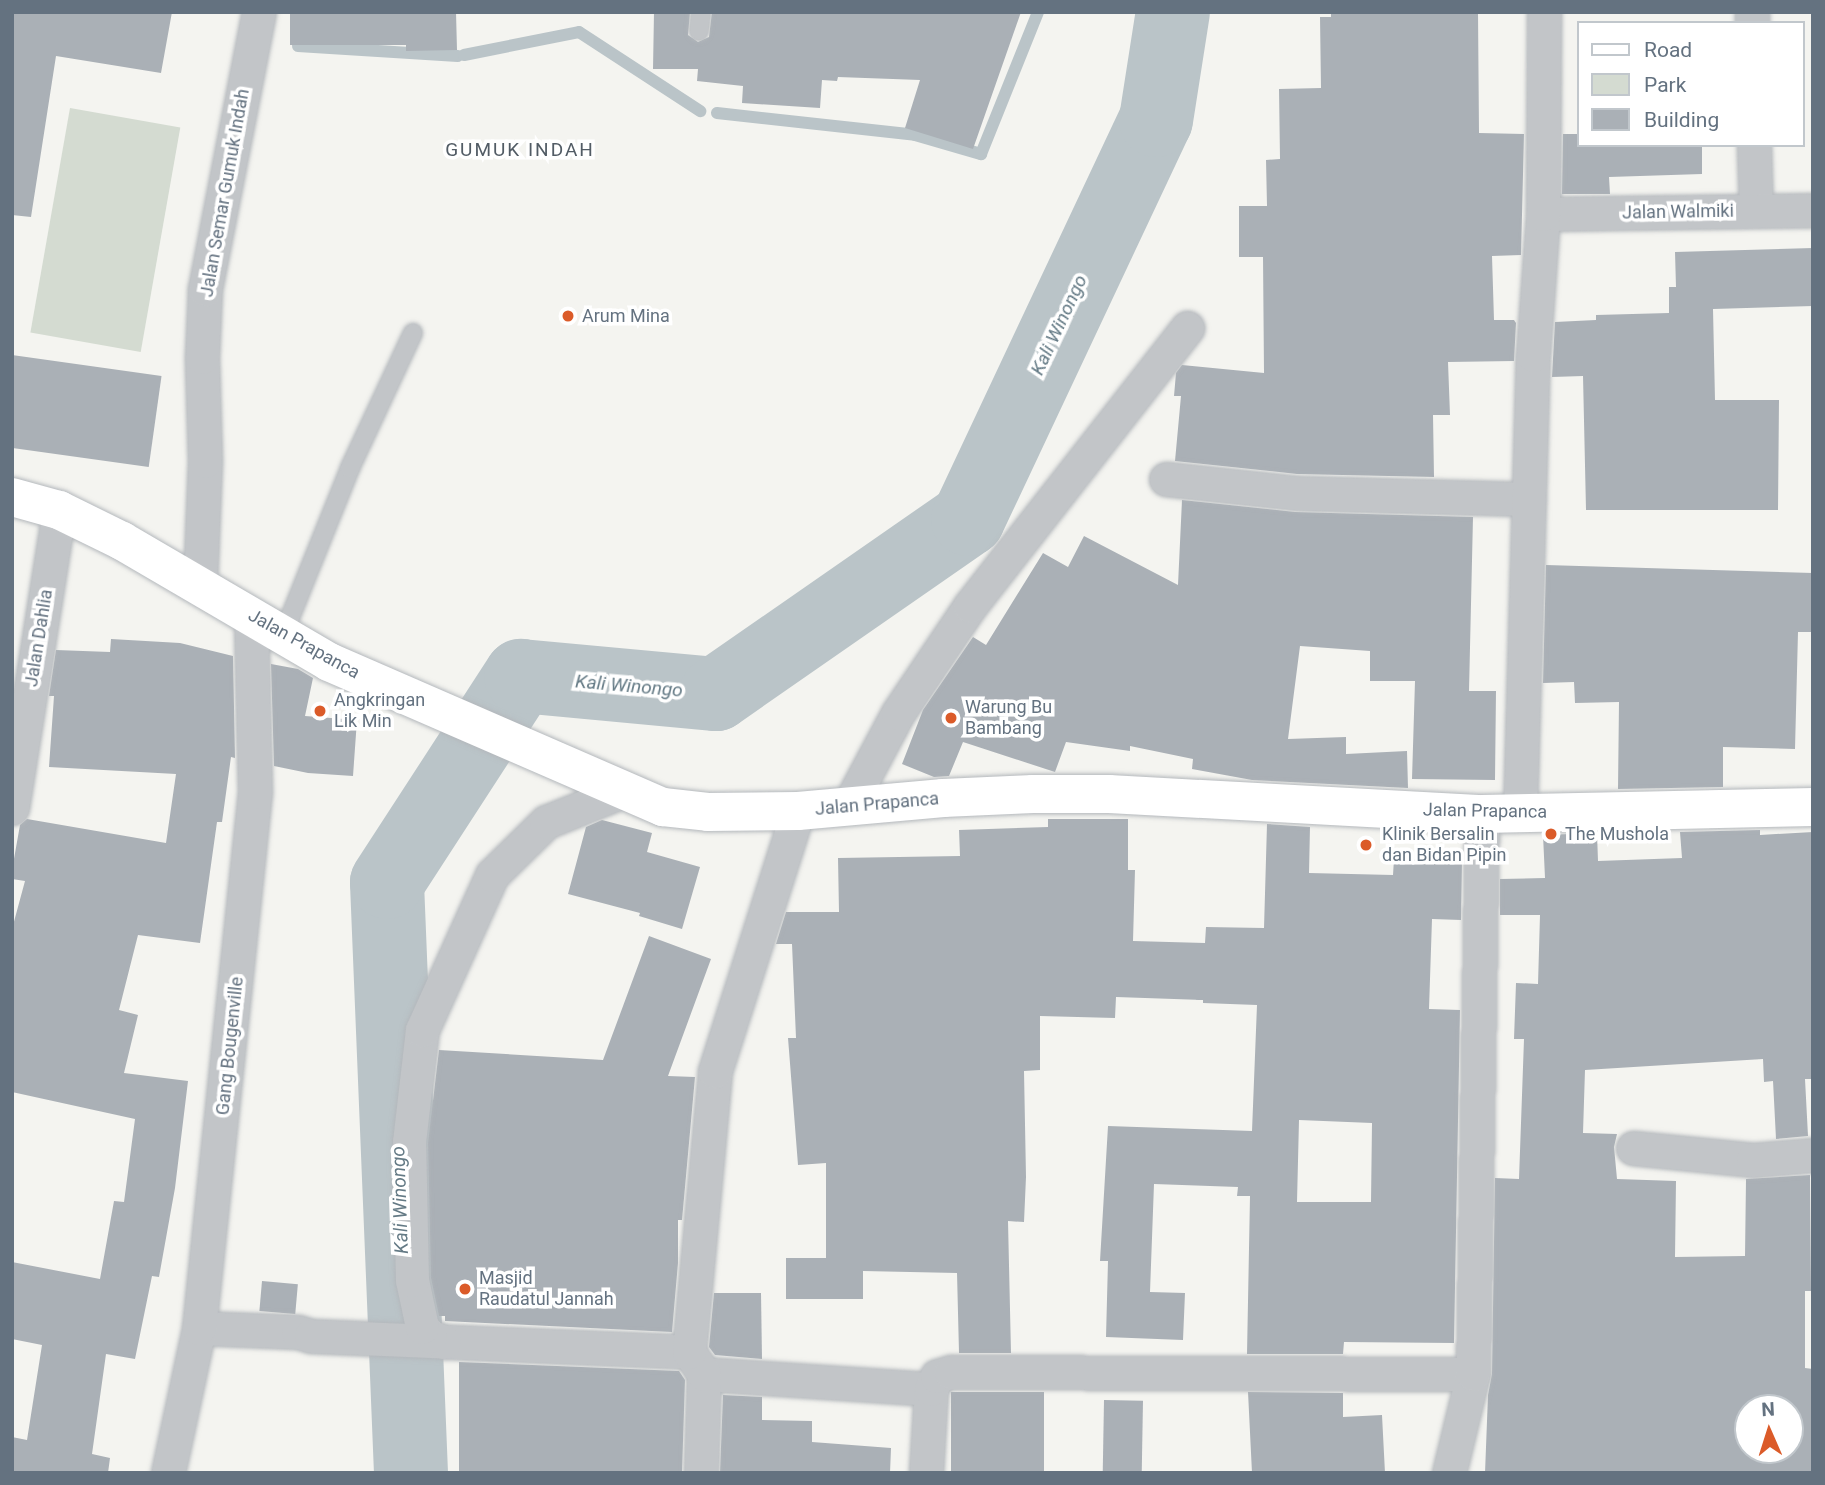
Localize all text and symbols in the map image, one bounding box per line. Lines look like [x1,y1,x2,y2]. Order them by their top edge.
legend [1576,21,1804,147]
text: Road [1644,38,1692,62]
text: Park [1644,73,1686,97]
street label: Jalan Semar Gumuk Indah [196,87,254,299]
text: Building [1644,108,1719,132]
district label: GUMUK INDAH [447,139,593,161]
street label: Jalan Walmiki [1622,200,1734,224]
water label: Kali Winongo [1026,271,1092,379]
place label: Arum Mina [582,305,670,327]
marker: Arum Mina [560,308,576,324]
street label: Jalan Dahlia [21,588,57,688]
street label: Jalan Prapanca [244,604,364,684]
water label: Kali Winongo [574,670,684,702]
place label: Angkringan Lik Min [334,690,425,732]
place label: Warung Bu Bambang [965,697,1052,740]
marker: Angkringan Lik Min [312,703,328,719]
marker: Warung Bu Bambang [943,710,959,726]
street label: Jalan Prapanca [814,788,940,820]
street label: Jalan Prapanca [1423,799,1547,823]
place label: The Mushola [1565,823,1669,845]
place label: Klinik Bersalin dan Bidan Pipin [1382,824,1506,866]
marker: The Mushola [1543,826,1559,842]
marker: Klinik Bersalin dan Bidan Pipin [1356,835,1376,855]
street label: Gang Bougenville [212,976,248,1116]
water label: Kali Winongo [387,1146,413,1254]
place label: Masjid Raudatul Jannah [479,1268,614,1310]
marker: Masjid Raudatul Jannah [457,1281,473,1297]
north arrow [1734,1394,1804,1464]
text: N [1761,1398,1775,1421]

